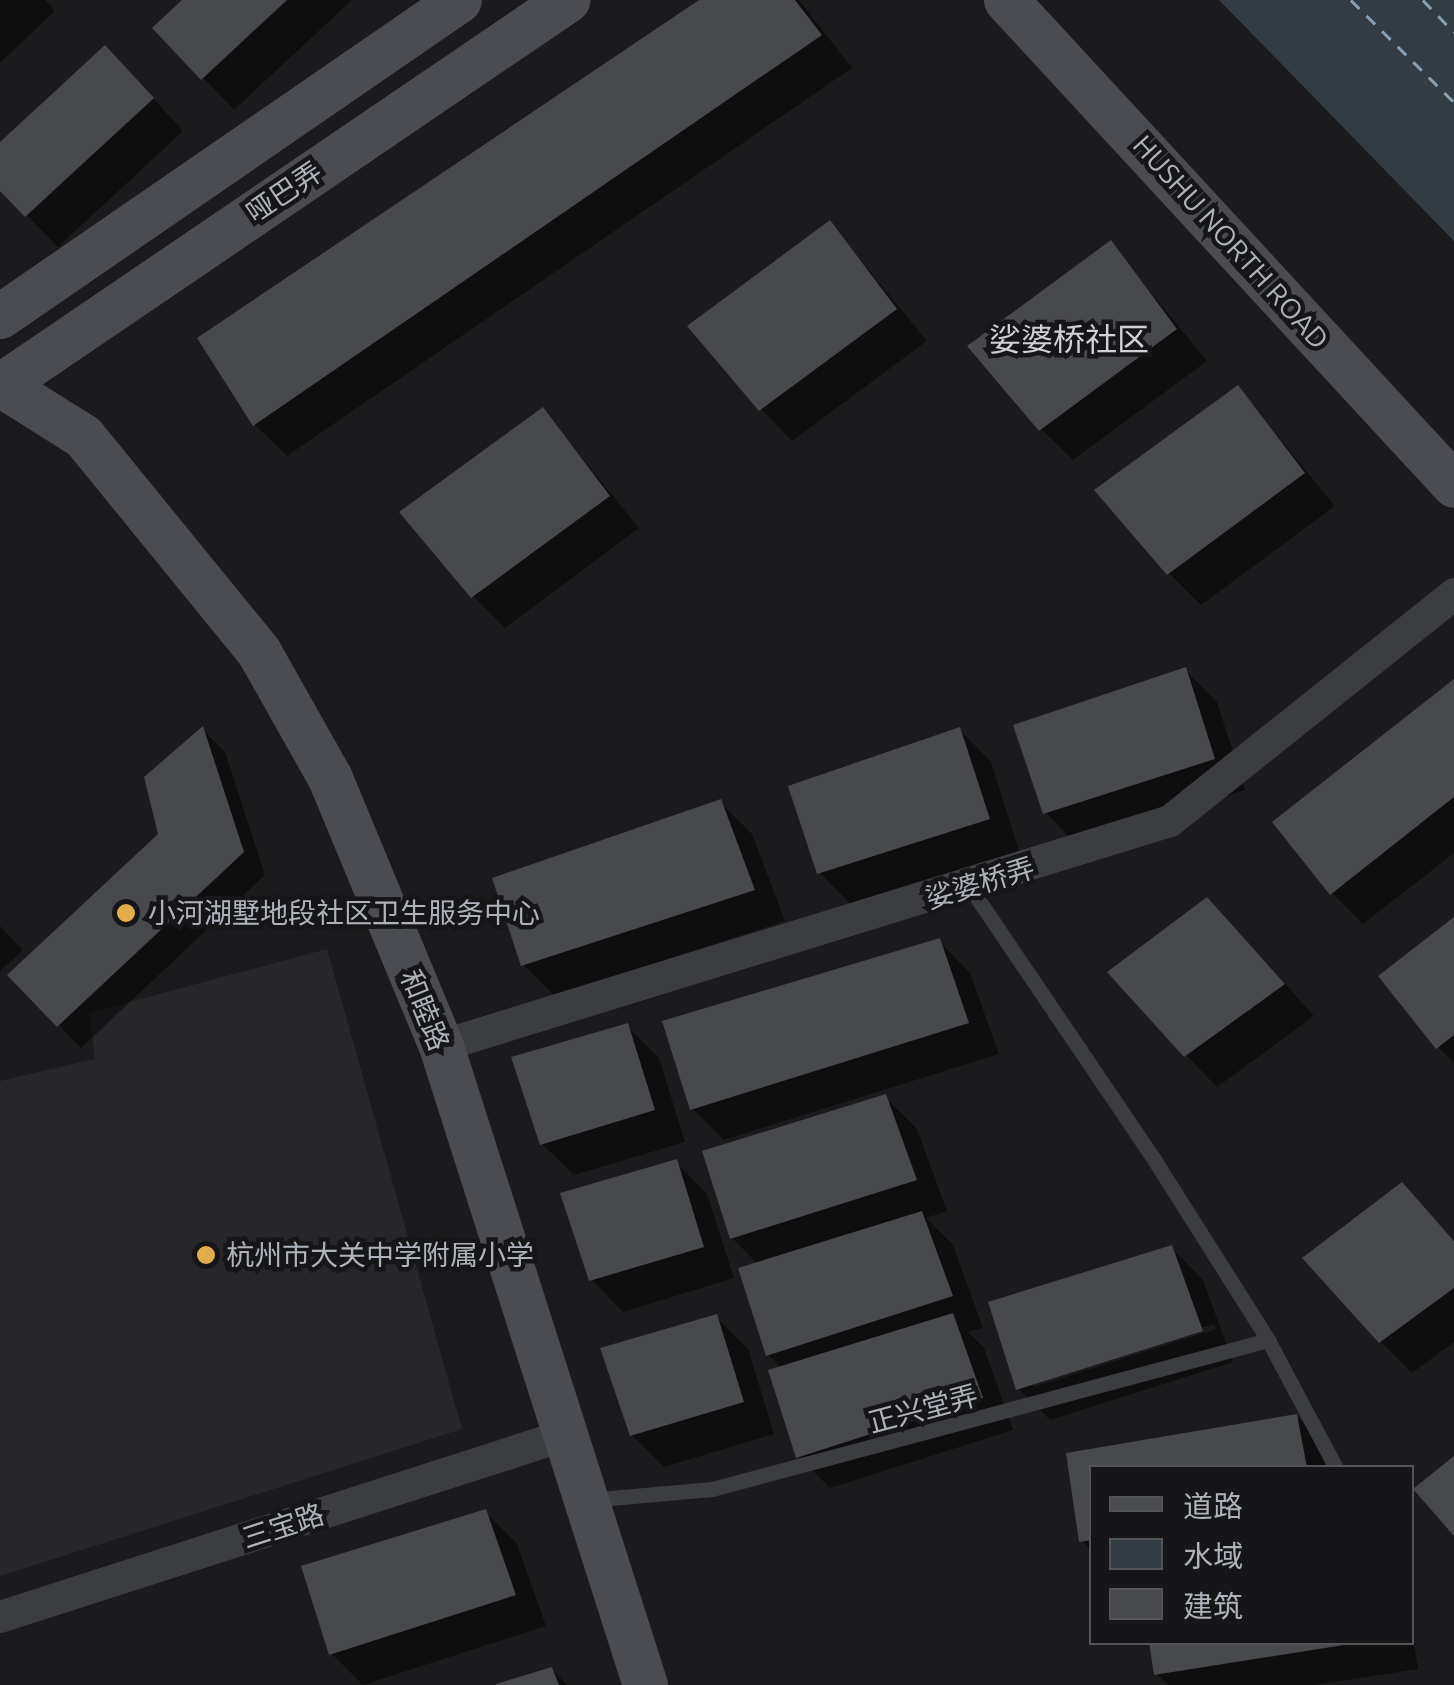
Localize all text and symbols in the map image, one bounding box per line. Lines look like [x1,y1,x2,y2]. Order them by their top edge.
street label: HUSHU NORTH ROAD [1126,128,1336,356]
street label: 哑巴弄 [240,155,328,229]
district label: 娑婆桥社区 [989,320,1149,358]
street label: 娑婆桥弄 [922,851,1038,915]
place label: 小河湖墅地段社区卫生服务中心 [148,896,540,930]
marker: 小河湖墅地段社区卫生服务中心 [113,900,139,926]
street label: 和睦路 [394,965,456,1055]
place label: 杭州市大关中学附属小学 [226,1238,534,1272]
marker: 杭州市大关中学附属小学 [195,1244,217,1266]
street label: 正兴堂弄 [865,1378,981,1440]
legend [1089,1465,1414,1645]
text: 道路 [1183,1489,1243,1523]
street label: 三宝路 [238,1497,328,1555]
text: 水域 [1183,1539,1243,1573]
text: 建筑 [1183,1589,1243,1623]

